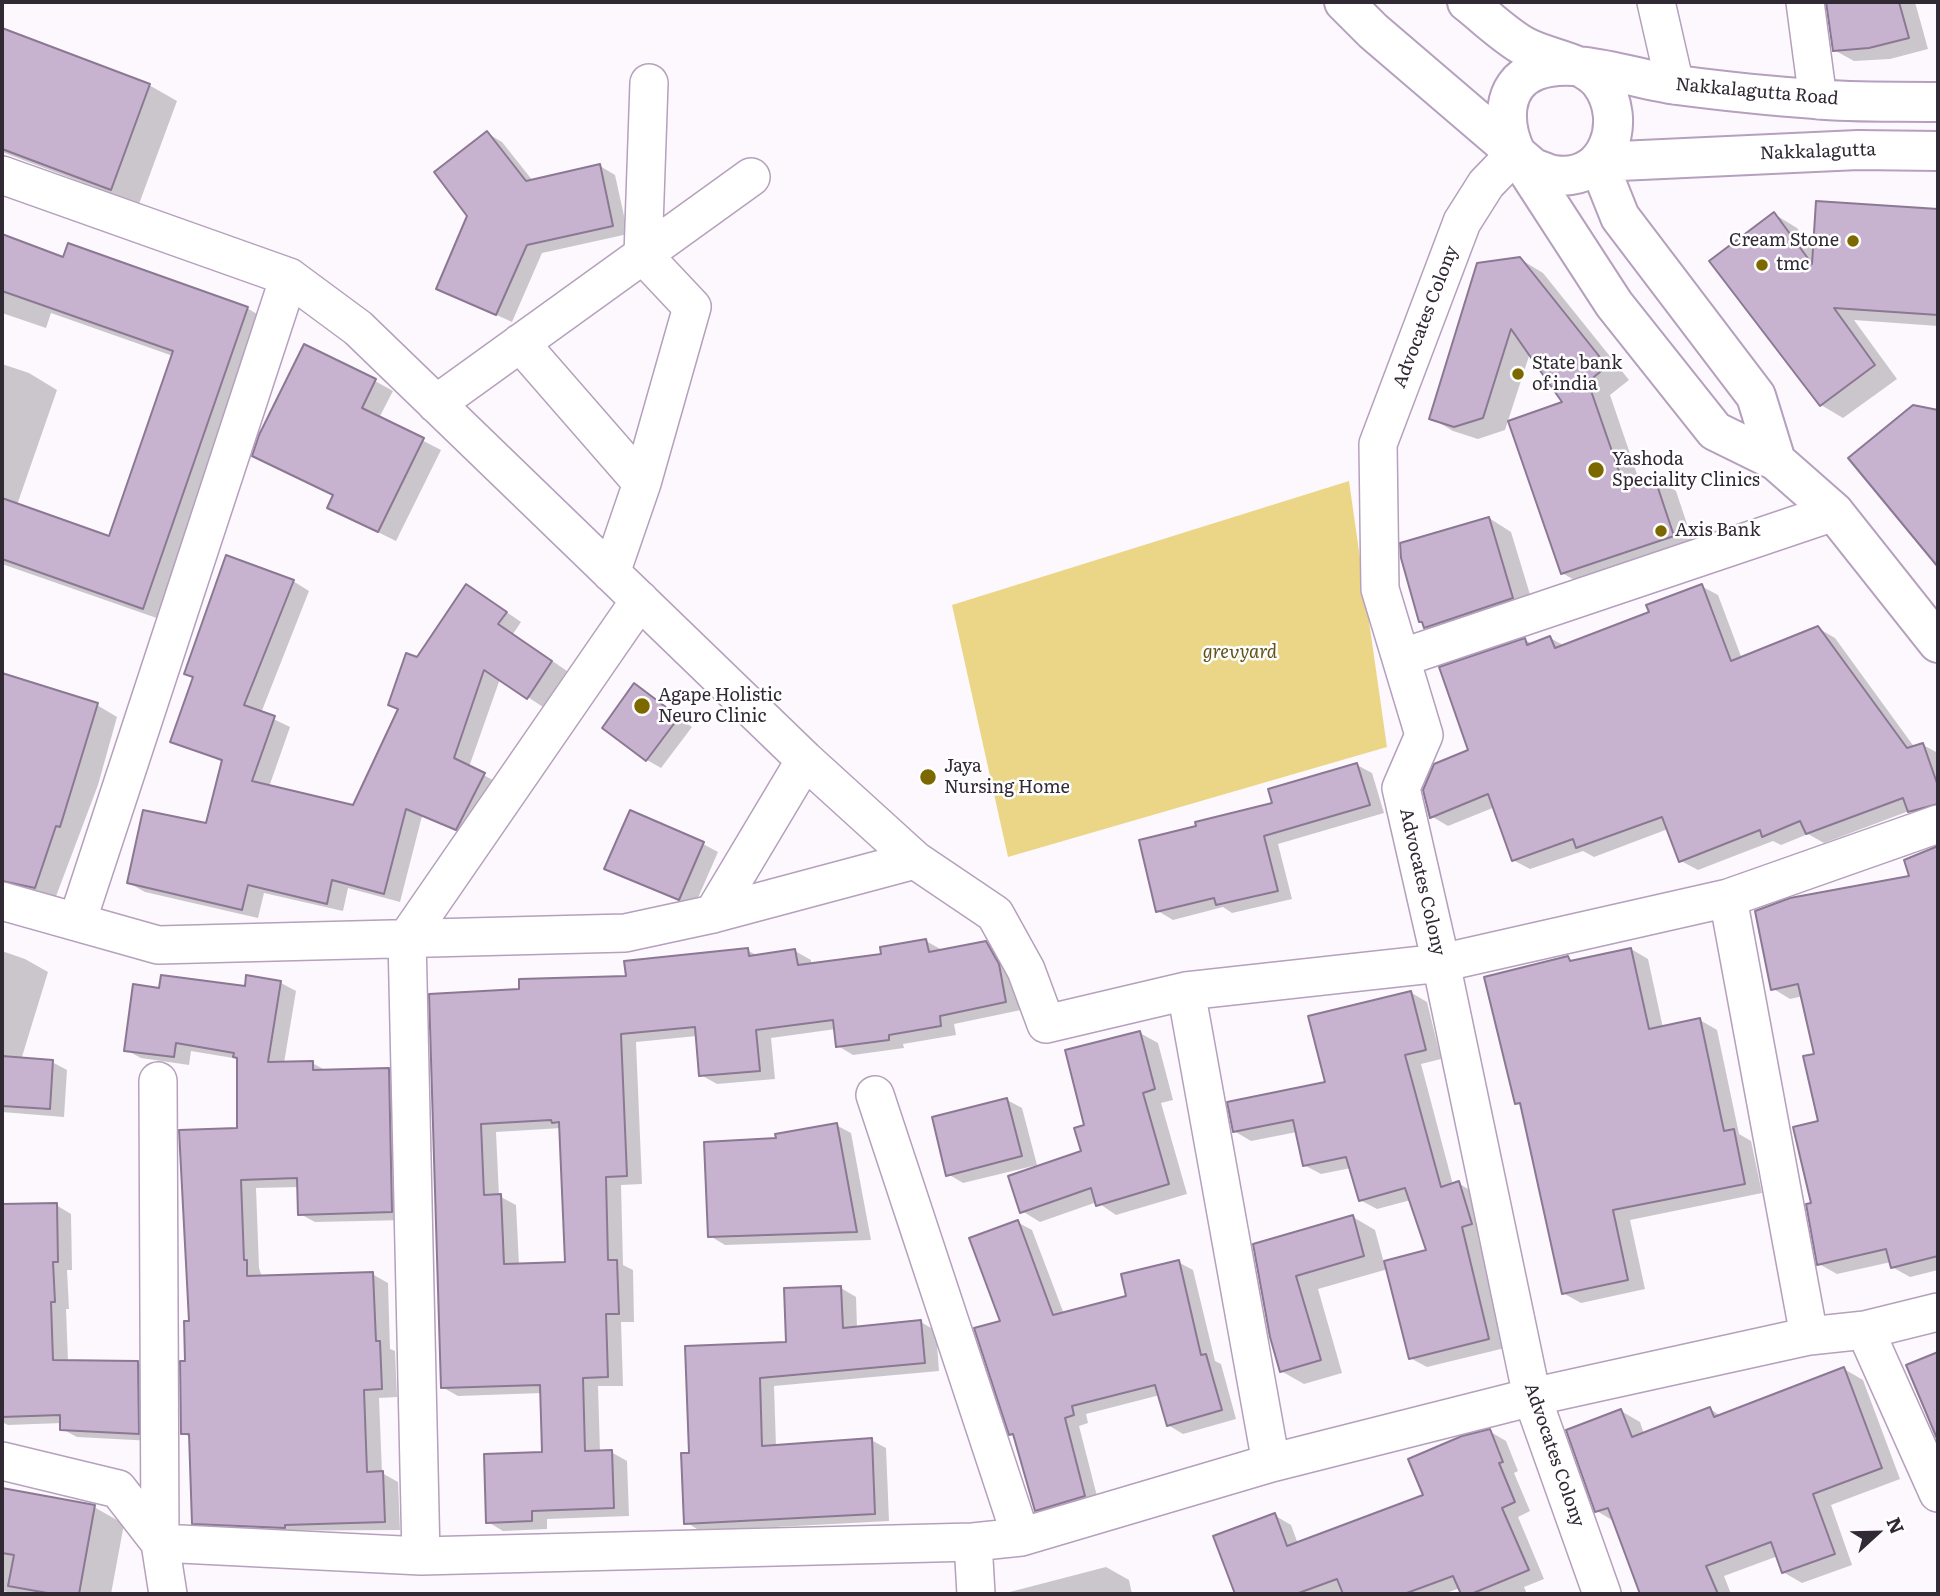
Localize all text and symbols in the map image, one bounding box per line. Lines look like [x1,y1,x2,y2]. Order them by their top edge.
street label: Nakkalagutta Road [1675,74,1839,110]
street label: Nakkalagutta [1760,139,1876,165]
place label: Cream Stone [1729,230,1839,252]
marker: Cream Stone [1845,233,1861,249]
street label: Advocates Colony [1389,243,1463,391]
place label: tmc [1776,254,1809,276]
marker: tmc [1754,257,1770,273]
place label: State bank of india [1532,353,1622,396]
marker: State bank of india [1510,366,1526,382]
place label: Yashoda Speciality Clinics [1612,449,1760,491]
marker: Yashoda Speciality Clinics [1586,460,1606,480]
place label: Axis Bank [1675,520,1760,542]
marker: Axis Bank [1653,523,1669,539]
park label: grevyard [1203,642,1277,664]
place label: Agape Holistic Neuro Clinic [658,685,782,728]
marker: Agape Holistic Neuro Clinic [632,696,652,716]
place label: Jaya Nursing Home [944,756,1070,798]
marker: Jaya Nursing Home [918,767,938,787]
street label: Advocates Colony [1395,806,1449,958]
street label: Advocates Colony [1519,1380,1589,1530]
north arrow [1842,1498,1912,1568]
text: N [1880,1512,1912,1538]

